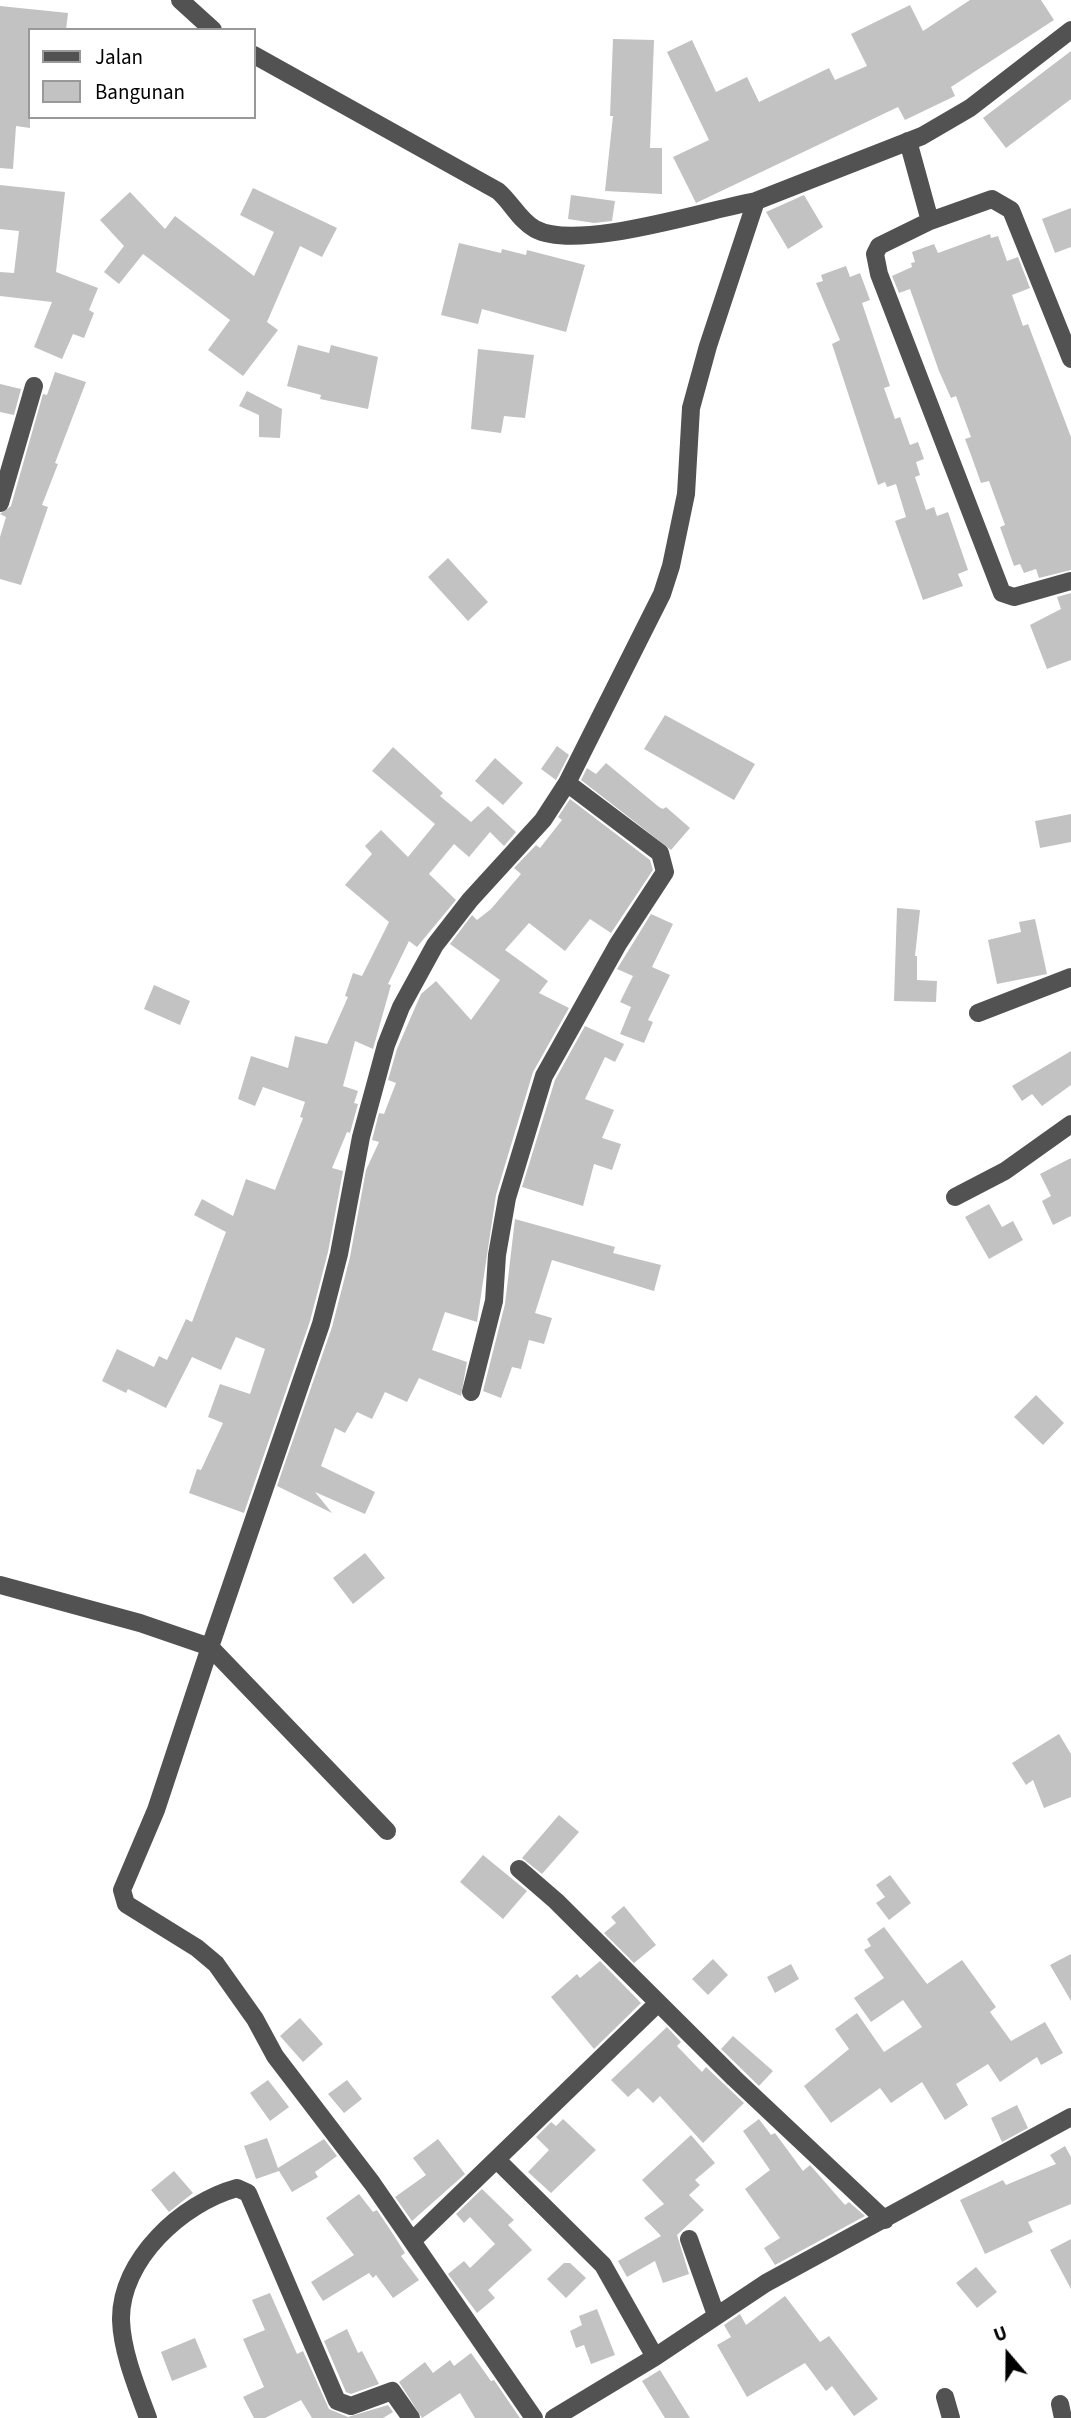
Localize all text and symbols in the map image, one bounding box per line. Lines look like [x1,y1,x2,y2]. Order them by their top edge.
legend [28,28,256,119]
text: Jalan [95,42,143,72]
text: Bangunan [95,77,185,107]
north arrow [973,2320,1043,2390]
text: U [990,2320,1011,2350]

